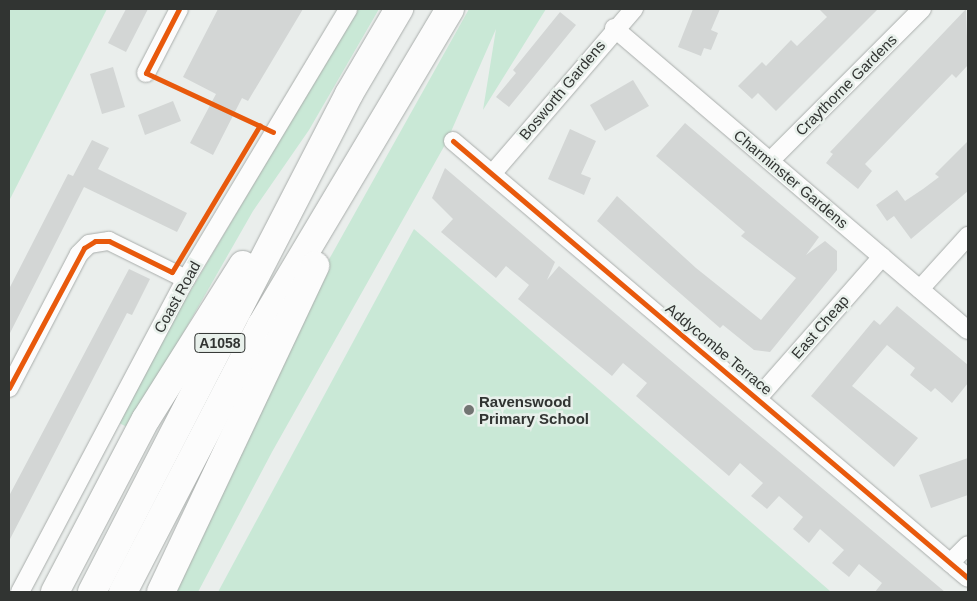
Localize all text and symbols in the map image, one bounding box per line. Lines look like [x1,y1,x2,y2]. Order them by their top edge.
street label: Craythorne Gardens [792,31,900,139]
street label: Bosworth Gardens [515,37,609,143]
street label: Charminster Gardens [730,126,852,232]
street label: Coast Road [150,258,204,336]
street label: East Cheap [787,292,853,362]
street label: Addycombe Terrace [662,299,776,399]
road number: A1058 [194,332,246,354]
place label: Ravenswood Primary School [479,392,589,427]
marker: Ravenswood Primary School [463,404,475,416]

